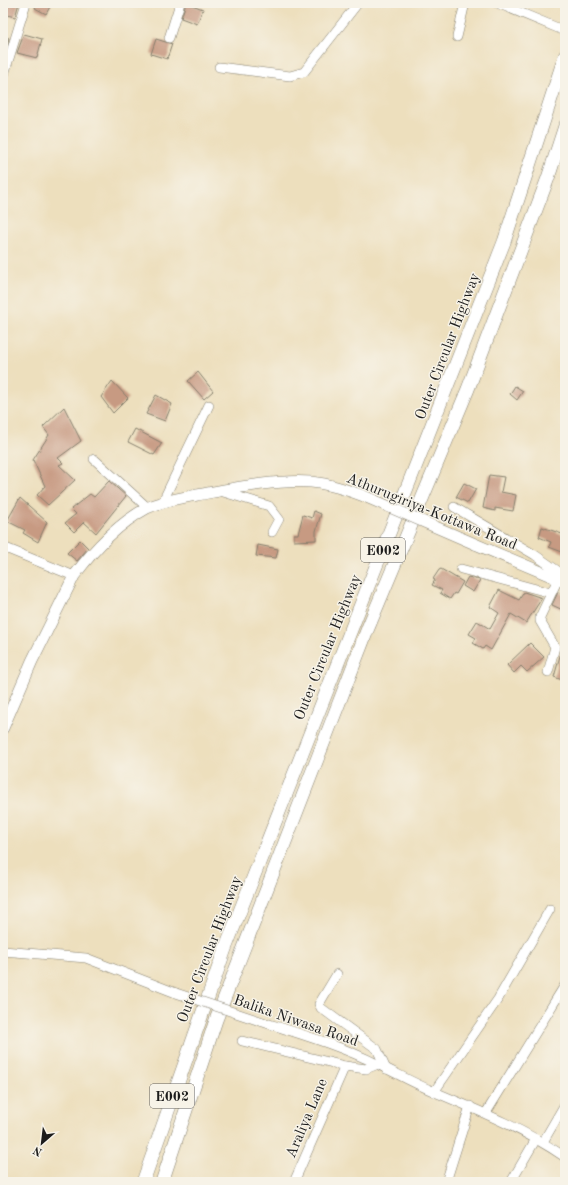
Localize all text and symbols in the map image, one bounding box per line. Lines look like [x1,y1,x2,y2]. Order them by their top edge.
street label: Outer Circular Highway [413,271,483,422]
street label: Athurugiriya-Kottawa Road [344,471,519,554]
road number: E002 [361,538,405,562]
street label: Outer Circular Highway [292,572,365,723]
street label: Outer Circular Highway [175,874,245,1025]
street label: Balika Niwasa Road [231,993,360,1050]
street label: Araliya Lane [284,1077,331,1160]
road number: E002 [150,1084,194,1108]
north arrow [22,1123,62,1163]
text: N [31,1143,44,1157]

